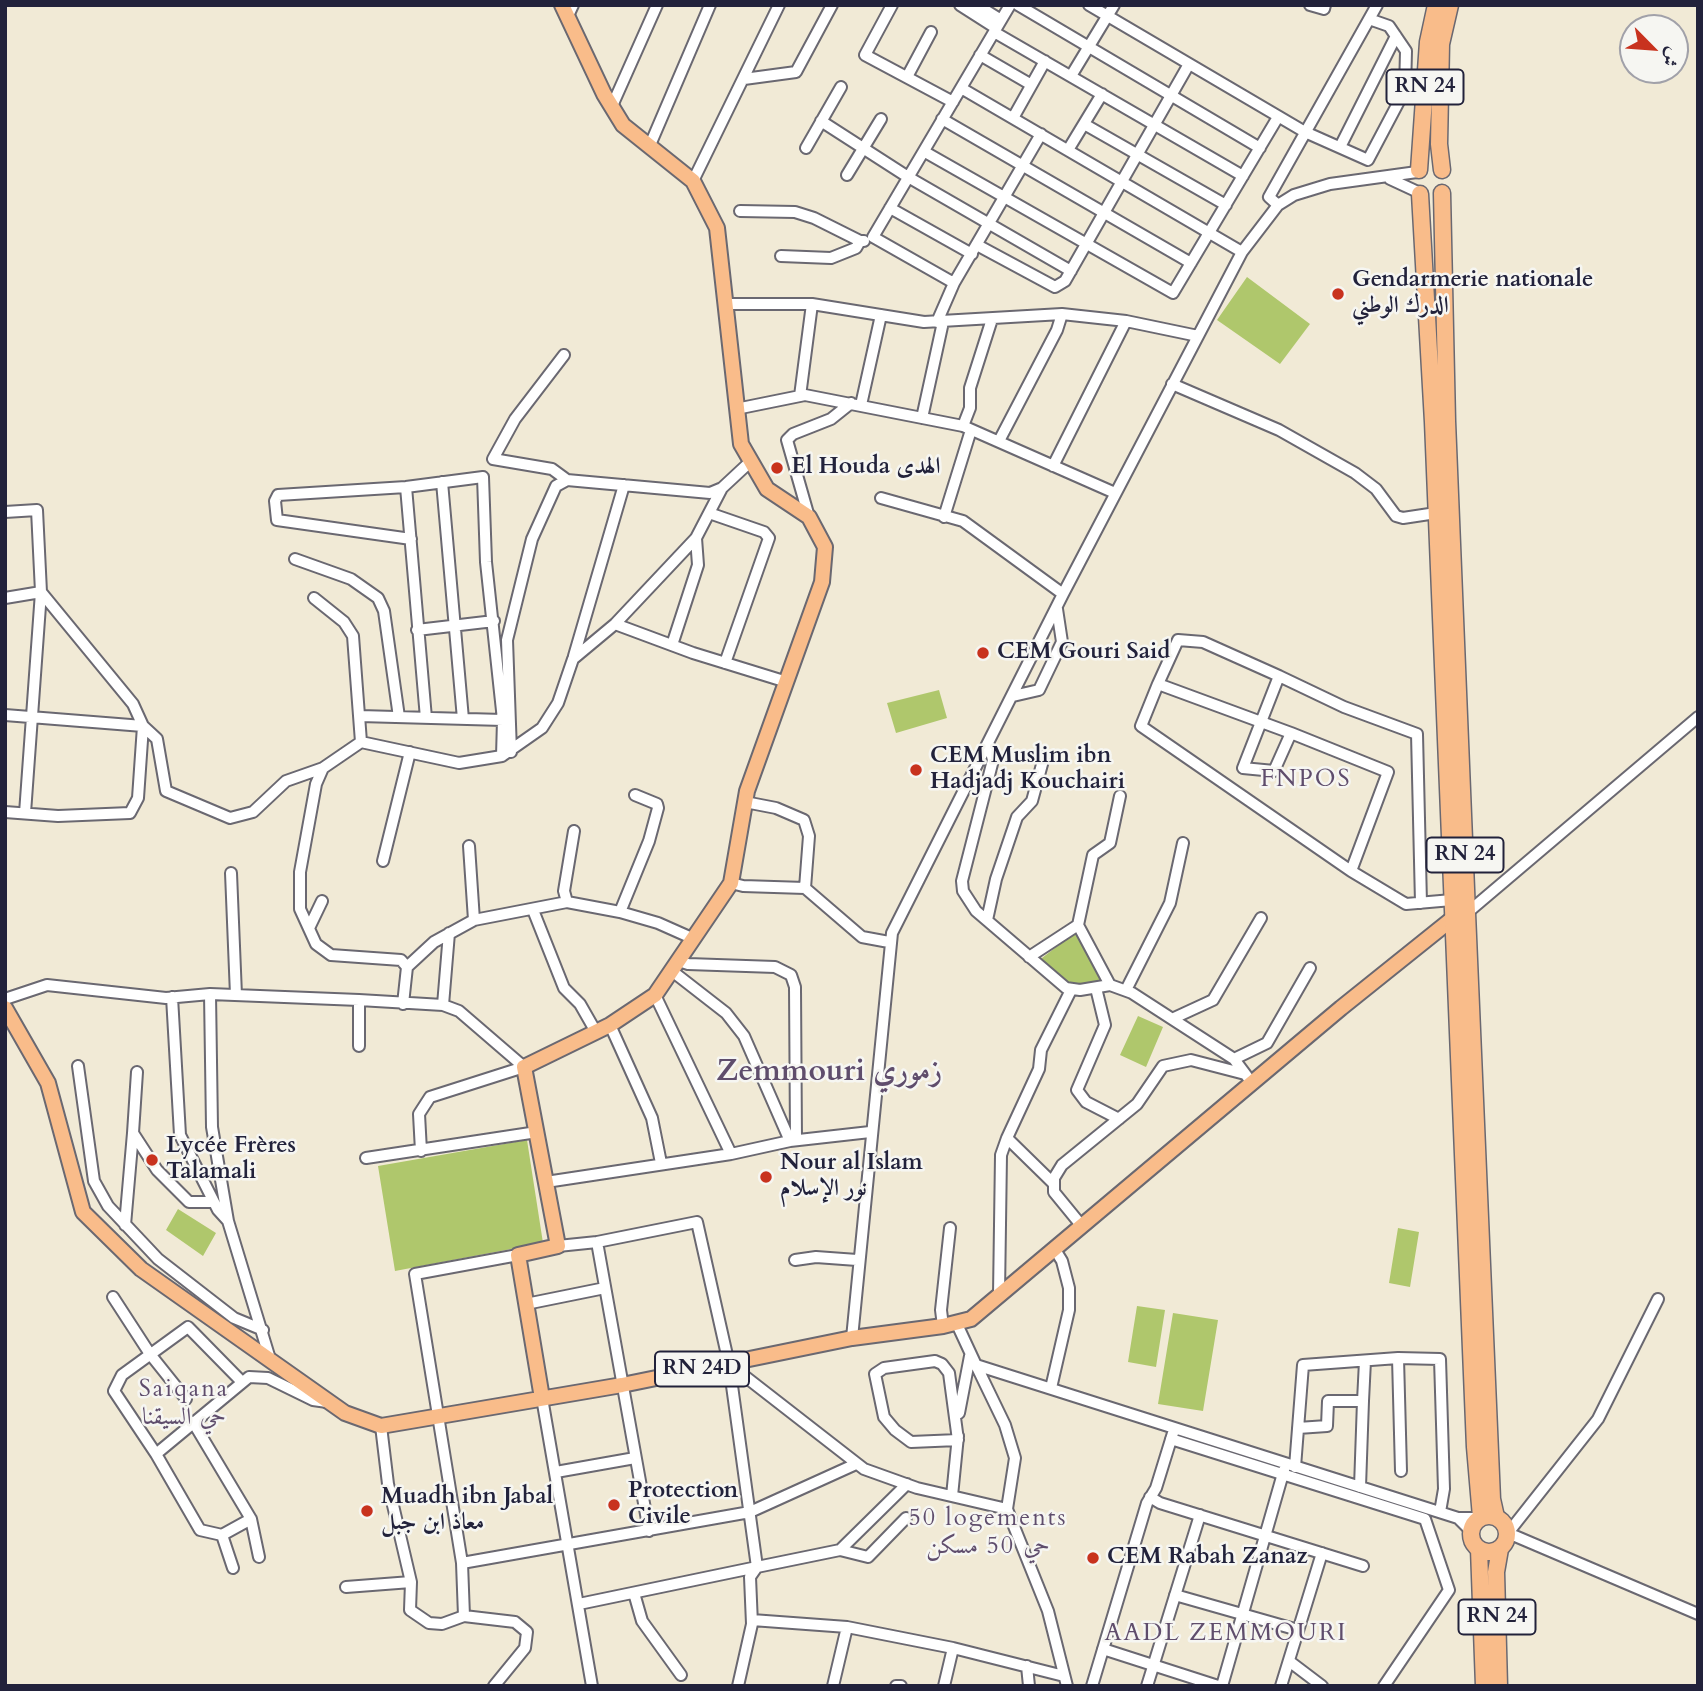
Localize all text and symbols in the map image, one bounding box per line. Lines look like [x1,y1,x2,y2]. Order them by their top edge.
north arrow [1619,14,1689,84]
text: ش [1655,43,1687,71]
road number: RN 24 [1386,70,1464,104]
place label: Gendarmerie nationale الدرك الوطني [1352,267,1593,321]
marker: Gendarmerie nationale الدرك الوطني [1330,286,1346,302]
place label: El Houda الهدى [791,454,941,482]
marker: El Houda الهدى [769,460,785,476]
place label: CEM Gouri Said [997,639,1170,667]
marker: CEM Gouri Said [975,645,991,661]
place label: CEM Muslim ibn Hadjadj Kouchairi [930,743,1125,797]
marker: CEM Muslim ibn Hadjadj Kouchairi [908,762,924,778]
district label: FNPOS [1261,766,1351,794]
road number: RN 24 [1426,838,1504,872]
district label: Zemmouri زموري [716,1055,942,1091]
place label: Lycée Frères Talamali [166,1133,296,1187]
place label: Nour al Islam نور الإسلام [780,1150,923,1204]
marker: Lycée Frères Talamali [144,1152,160,1168]
marker: Nour al Islam نور الإسلام [758,1169,774,1185]
road number: RN 24D [655,1352,749,1386]
district label: Saiqana حي السيقنا [140,1376,228,1432]
place label: Protection Civile [628,1478,738,1532]
place label: Muadh ibn Jabal معاذ ابن جبل [381,1484,553,1538]
marker: Protection Civile [606,1497,622,1513]
marker: Muadh ibn Jabal معاذ ابن جبل [359,1503,375,1519]
district label: 50 logements حي 50 مسكن [910,1505,1066,1561]
place label: CEM Rabah Zanaz [1107,1544,1308,1572]
marker: CEM Rabah Zanaz [1085,1550,1101,1566]
road number: RN 24 [1458,1600,1536,1634]
district label: AADL ZEMMOURI [1106,1620,1346,1648]

